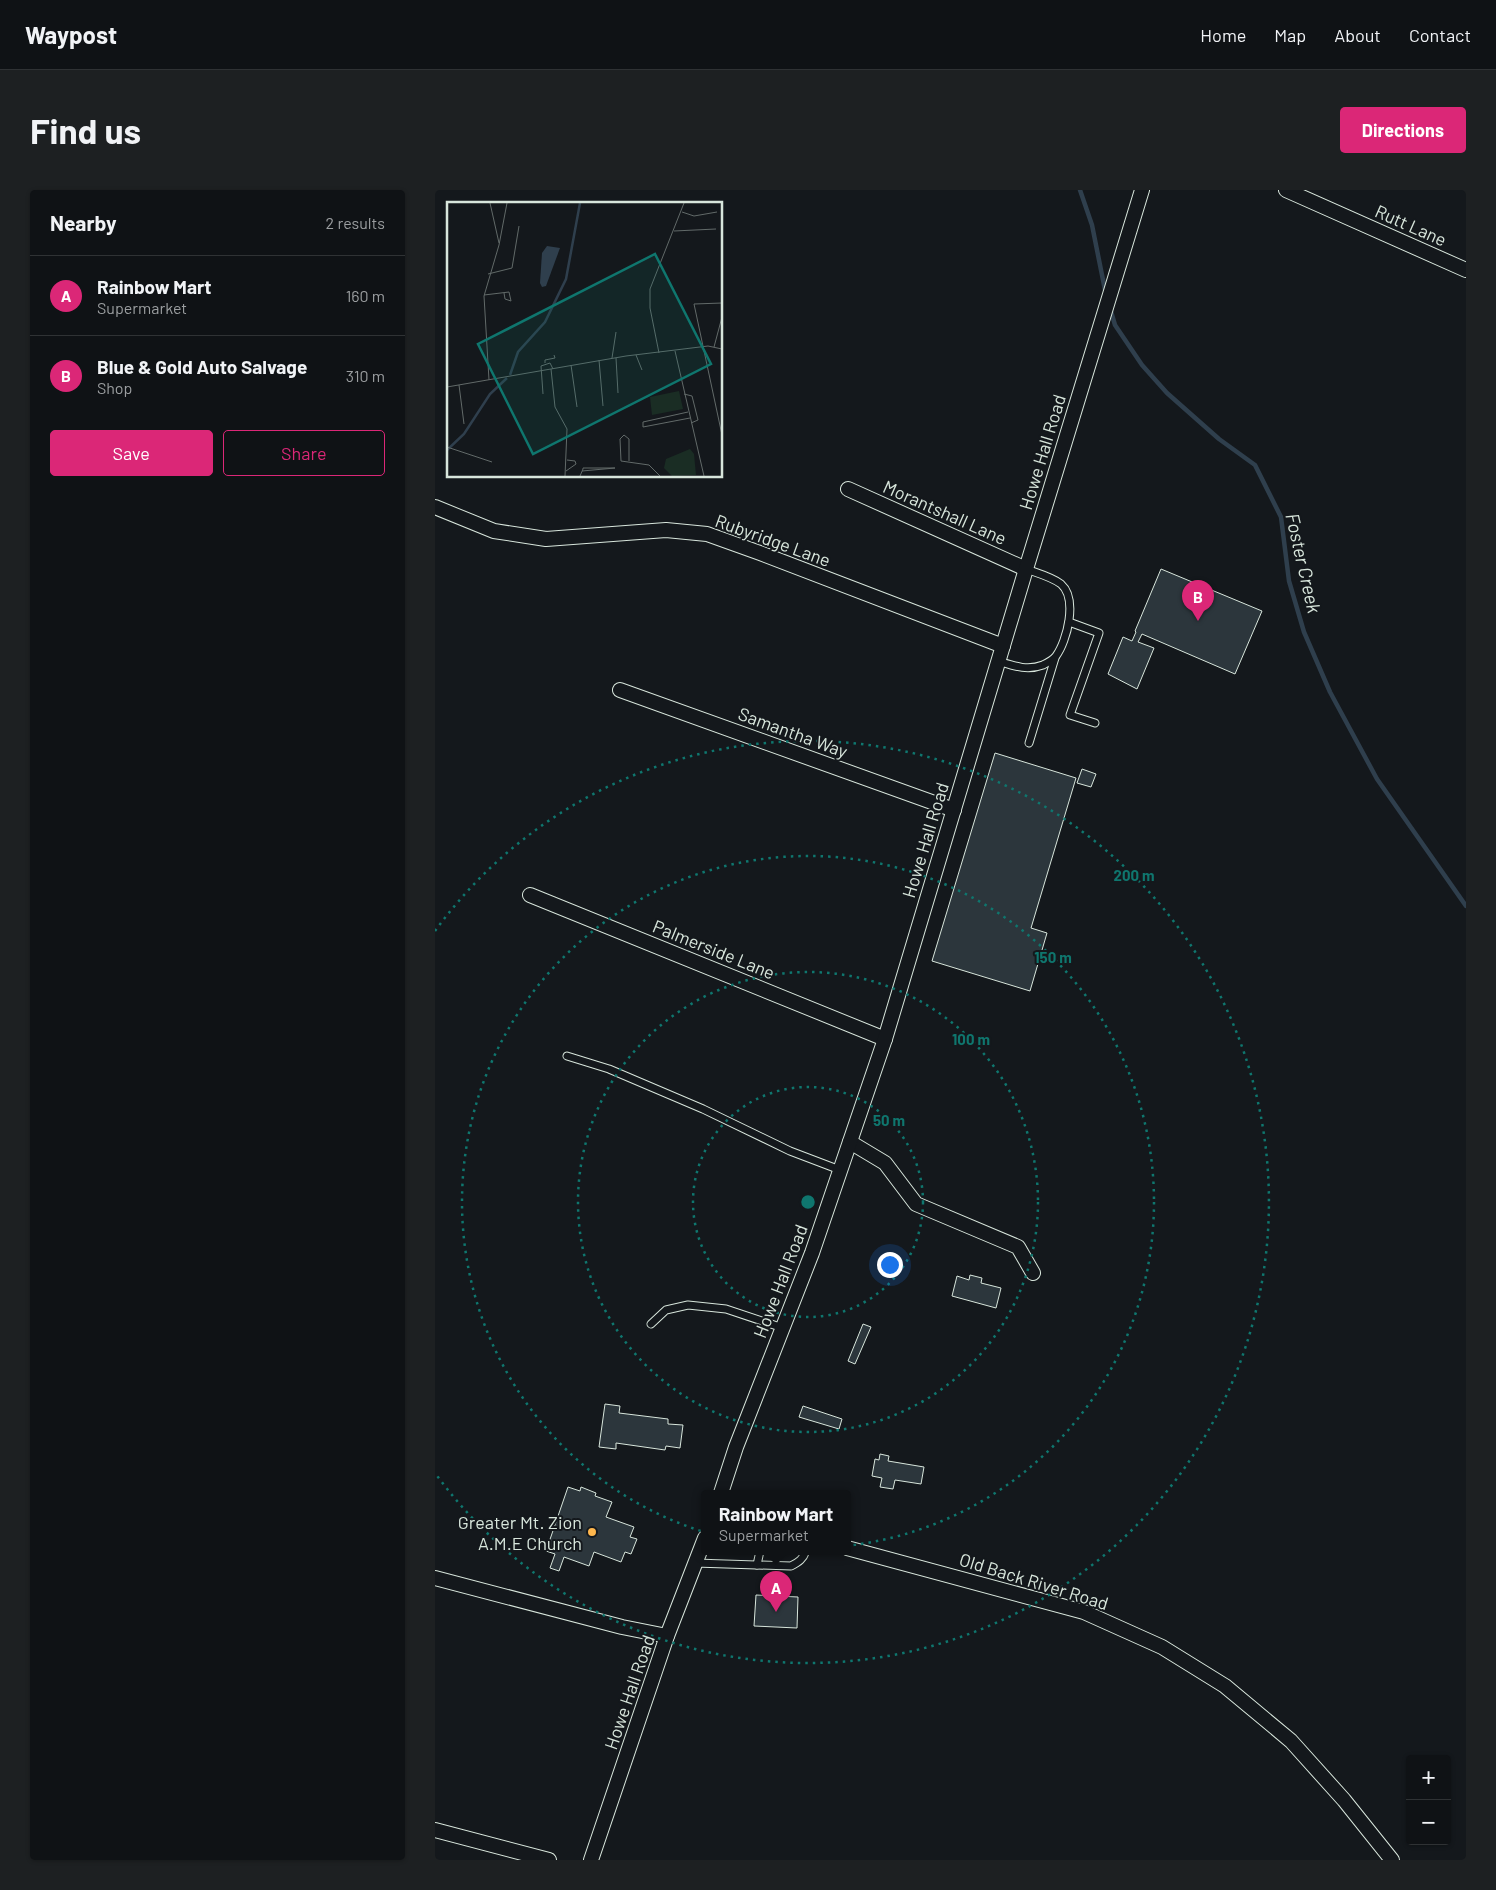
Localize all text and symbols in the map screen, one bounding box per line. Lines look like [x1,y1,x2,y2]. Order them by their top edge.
text: Waypost [25,20,117,49]
text: Home [1200,24,1246,46]
text: Map [1274,24,1306,46]
text: About [1334,24,1381,46]
text: Contact [1409,24,1471,46]
button: Directions [1340,107,1466,153]
text: Find us [30,109,141,151]
street label: Rutt Lane [1372,200,1450,250]
inset map [447,202,723,478]
text: Nearby [50,210,116,235]
text: 2 results [326,213,385,232]
text: Rainbow Mart [97,275,212,298]
text: A [61,286,71,305]
text: 160 m [346,286,385,305]
text: Supermarket [97,298,187,317]
text: Blue & Gold Auto Salvage [97,355,307,378]
text: B [61,366,71,385]
text: 310 m [346,366,385,385]
text: Shop [97,378,132,397]
street label: Howe Hall Road [1014,392,1070,512]
button: Save [50,430,213,476]
button: Share [223,430,385,476]
street label: Morantshall Lane [880,475,1010,549]
street label: Rubyridge Lane [712,509,834,571]
water label: Foster Creek [1281,511,1327,616]
pin: B [1182,580,1214,621]
street label: Samantha Way [735,702,851,762]
street label: Howe Hall Road [897,780,953,900]
text: 200 m [1113,866,1155,884]
street label: Palmerside Lane [650,915,778,983]
text: 150 m [1034,948,1072,966]
text: 100 m [952,1030,990,1048]
text: 50 m [873,1111,905,1129]
centre of rings [799,1193,817,1211]
street label: Howe Hall Road [748,1221,812,1341]
your location [877,1252,903,1278]
popup [701,1490,851,1555]
text: Rainbow Mart [719,1502,833,1525]
place label: Greater Mt. Zion A.M.E Church [458,1511,582,1554]
text: Supermarket [719,1525,809,1544]
marker: Greater Mt. Zion A.M.E Church [586,1526,598,1538]
street label: Old Back River Road [957,1548,1111,1614]
pin: A [760,1571,792,1612]
street label: Howe Hall Road [599,1632,659,1752]
map controls [1406,1755,1451,1845]
button: + [1406,1755,1451,1800]
button: − [1406,1800,1451,1845]

